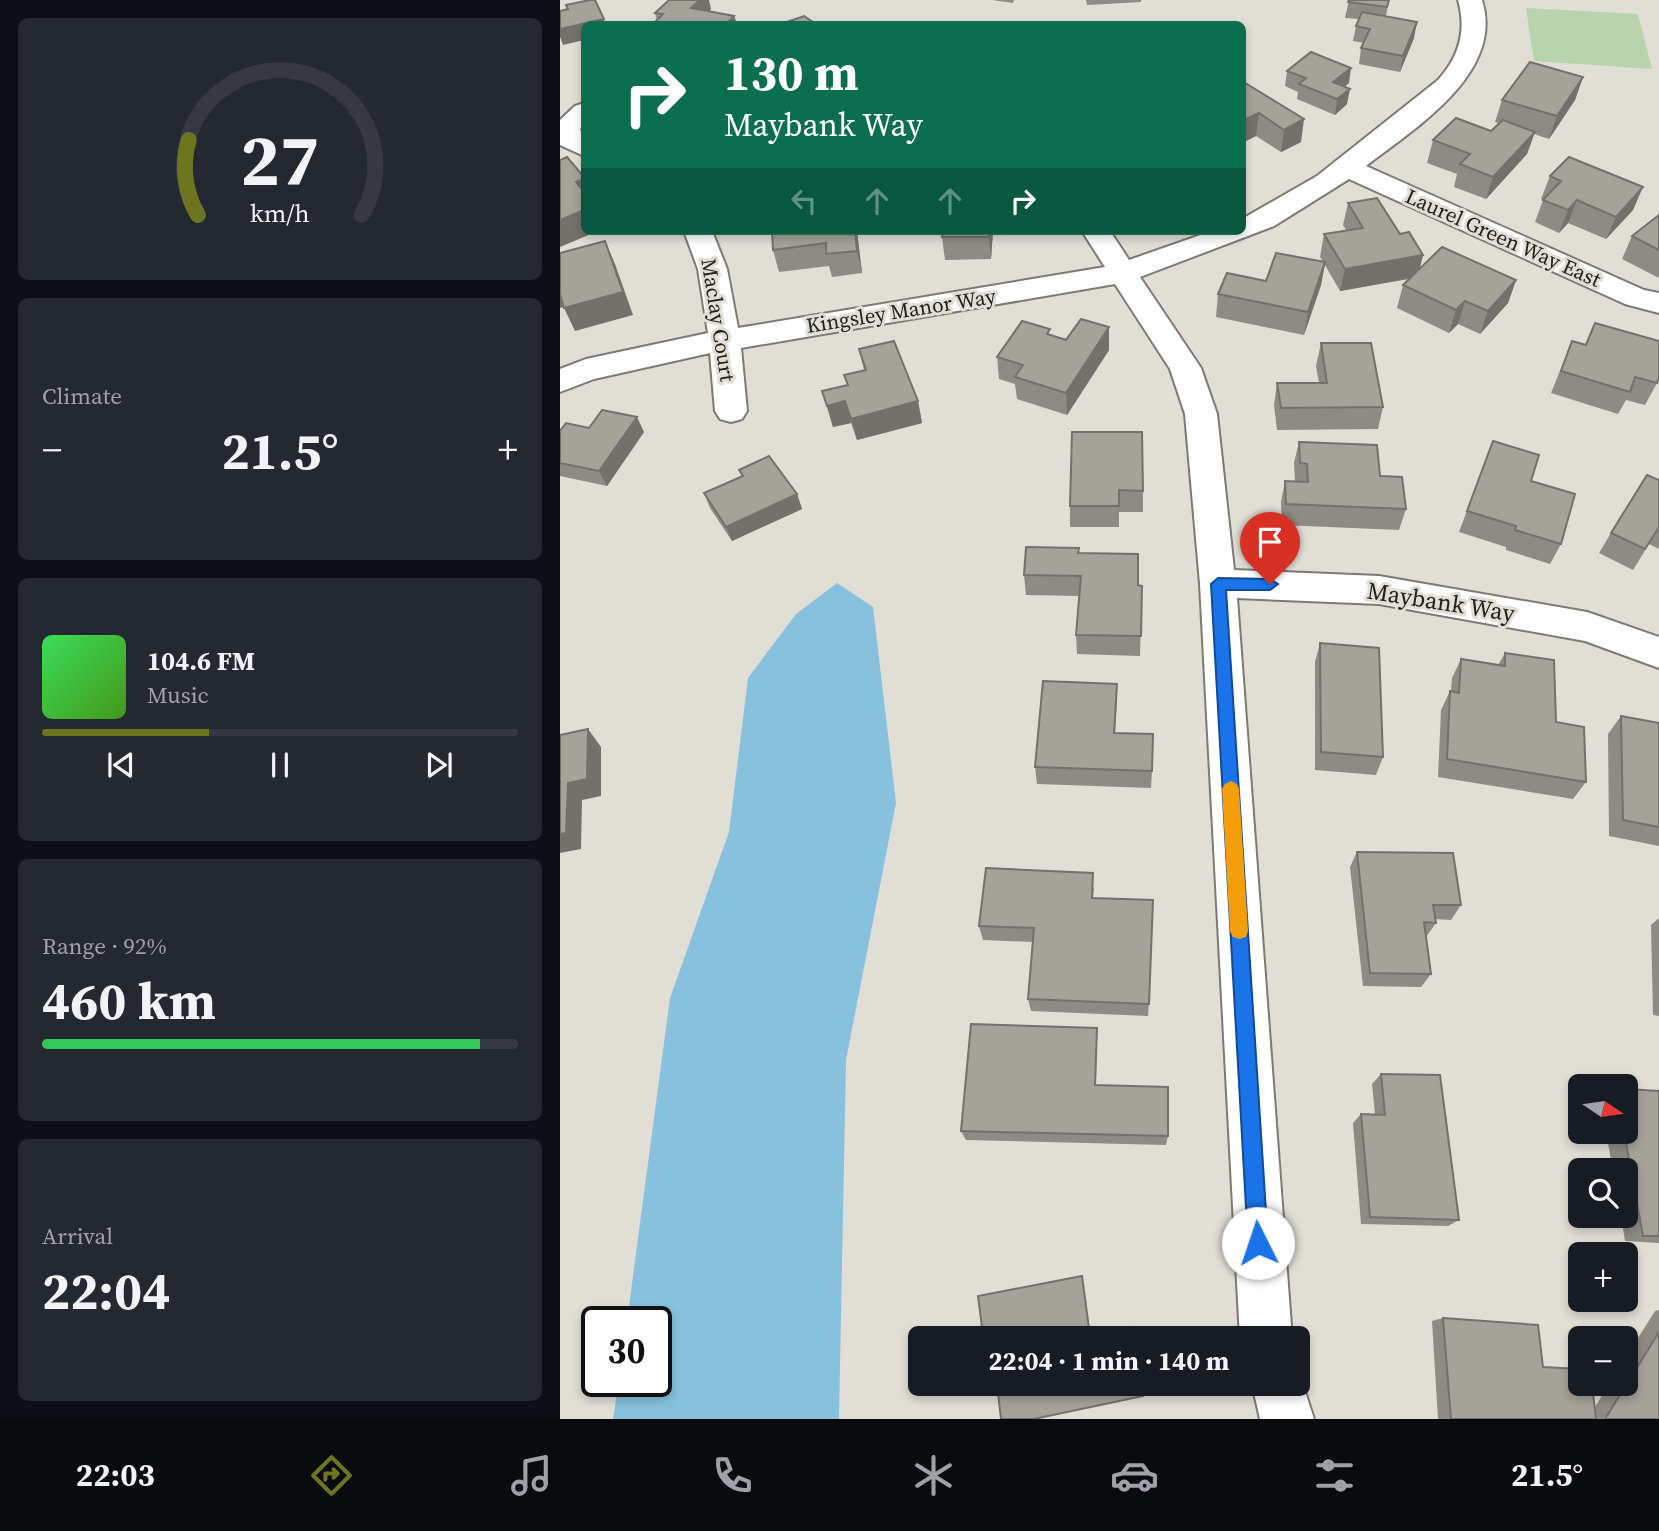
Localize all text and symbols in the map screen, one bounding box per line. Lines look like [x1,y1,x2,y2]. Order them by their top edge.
text: 130 m [724,39,859,106]
icon: right [609,49,700,140]
text: Maybank Way [724,103,923,147]
text: 27 [241,110,319,209]
street label: Laurel Green Way East [1401,181,1606,294]
icon: left [785,182,823,220]
icon: ahead [858,182,896,220]
icon: ahead [931,182,969,220]
icon: right [1004,182,1042,220]
text: km/h [250,196,310,230]
street label: Maclay Court [694,256,743,384]
street label: Kingsley Manor Way [804,281,998,340]
text: Climate [42,380,122,412]
text: 21.5° [221,415,339,486]
text: − [42,424,62,476]
text: + [498,424,518,476]
pin [1240,512,1300,584]
icon: arrive [1251,523,1289,561]
street label: Maybank Way [1365,574,1518,630]
text: 104.6 FM [147,643,255,679]
text: Music [147,679,209,711]
icon: previous [102,746,140,784]
icon: pause [261,746,299,784]
icon: next [420,746,458,784]
text: Range · 92% [42,930,167,962]
text: 460 km [42,965,216,1036]
north arrow [1568,1074,1638,1144]
map controls [1568,1074,1638,1396]
button: search [1568,1158,1638,1228]
position arrow [1221,1206,1295,1280]
text: Arrival [42,1220,113,1252]
button: + [1568,1242,1638,1312]
text: 22:04 [42,1255,170,1326]
speed limit sign: 30 [581,1306,672,1397]
button: − [1568,1326,1638,1396]
text: 22:04 · 1 min · 140 m [989,1343,1229,1379]
icon: directions [307,1451,356,1500]
icon: music [507,1451,556,1500]
icon: phone [708,1451,757,1500]
icon: climate [909,1451,958,1500]
icon: car [1110,1451,1159,1500]
icon: filters [1310,1451,1359,1500]
text: 22:03 [76,1453,155,1497]
text: 21.5° [1511,1453,1583,1497]

